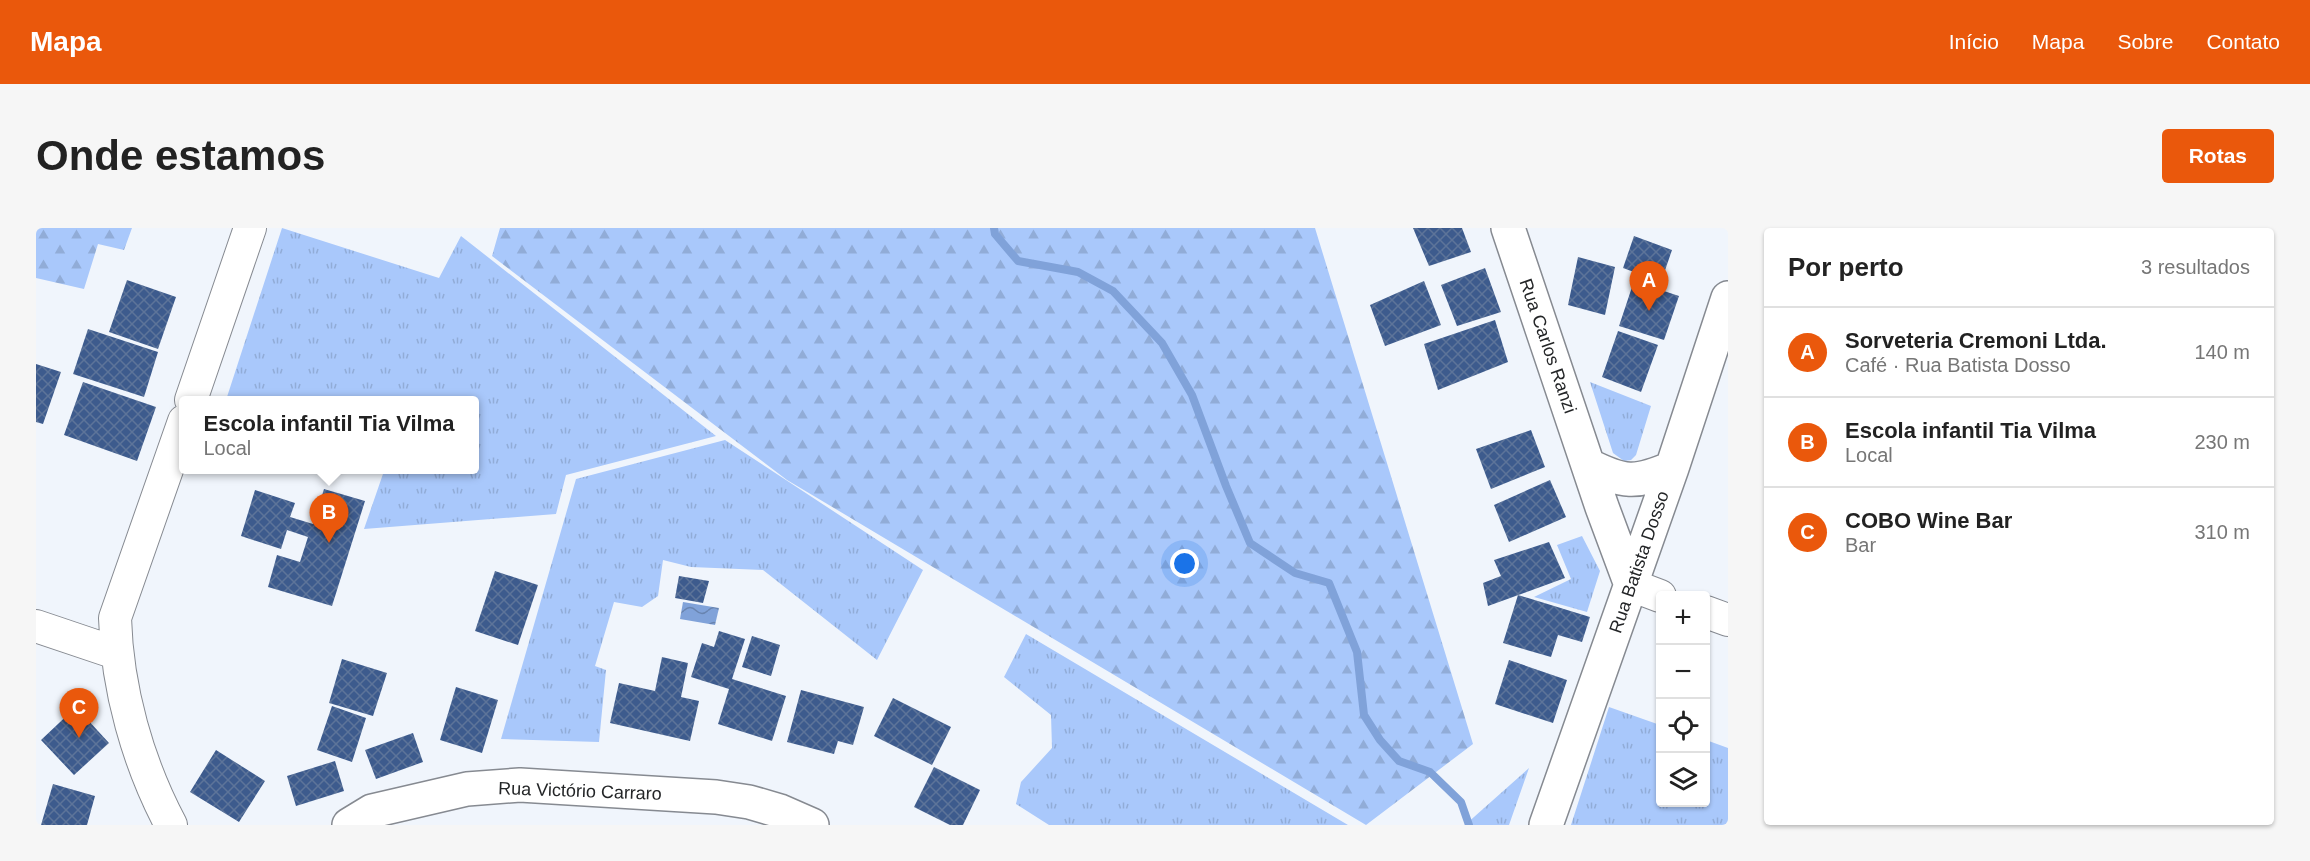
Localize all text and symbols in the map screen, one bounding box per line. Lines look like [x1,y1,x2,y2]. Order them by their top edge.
text: Mapa [30,26,102,57]
text: Início [1949,30,1999,53]
text: Mapa [2032,30,2084,53]
text: Sobre [2117,30,2173,53]
text: Contato [2206,30,2280,53]
button: Rotas [2162,129,2274,183]
text: Onde estamos [36,132,325,179]
text: Por perto [1788,252,1904,282]
text: 3 resultados [2141,256,2250,278]
pin: A [1630,262,1668,311]
street label: Rua Carlos Ranzi [1516,276,1580,416]
text: Sorveteria Cremoni Ltda. [1845,328,2107,353]
text: A [1800,341,1815,363]
text: 140 m [2194,341,2250,363]
text: Café · Rua Batista Dosso [1845,354,2071,376]
popup [179,396,479,474]
text: Escola infantil Tia Vilma [203,411,455,436]
text: Escola infantil Tia Vilma [1845,418,2096,443]
text: B [1800,431,1815,453]
text: 230 m [2194,431,2250,453]
text: Local [203,437,251,459]
text: Local [1845,444,1893,466]
street label: Rua Batista Dosso [1605,488,1673,636]
pin: B [310,494,348,543]
text: COBO Wine Bar [1845,508,2012,533]
text: C [1800,521,1815,543]
text: 310 m [2194,521,2250,543]
text: Bar [1845,534,1876,556]
your location [1170,549,1199,578]
map controls [1656,591,1710,807]
button: + [1656,591,1710,645]
button: − [1656,645,1710,699]
pin: C [60,688,99,738]
button: locate [1656,699,1710,753]
button: layers [1656,753,1710,807]
street label: Rua Victório Carraro [498,778,662,804]

